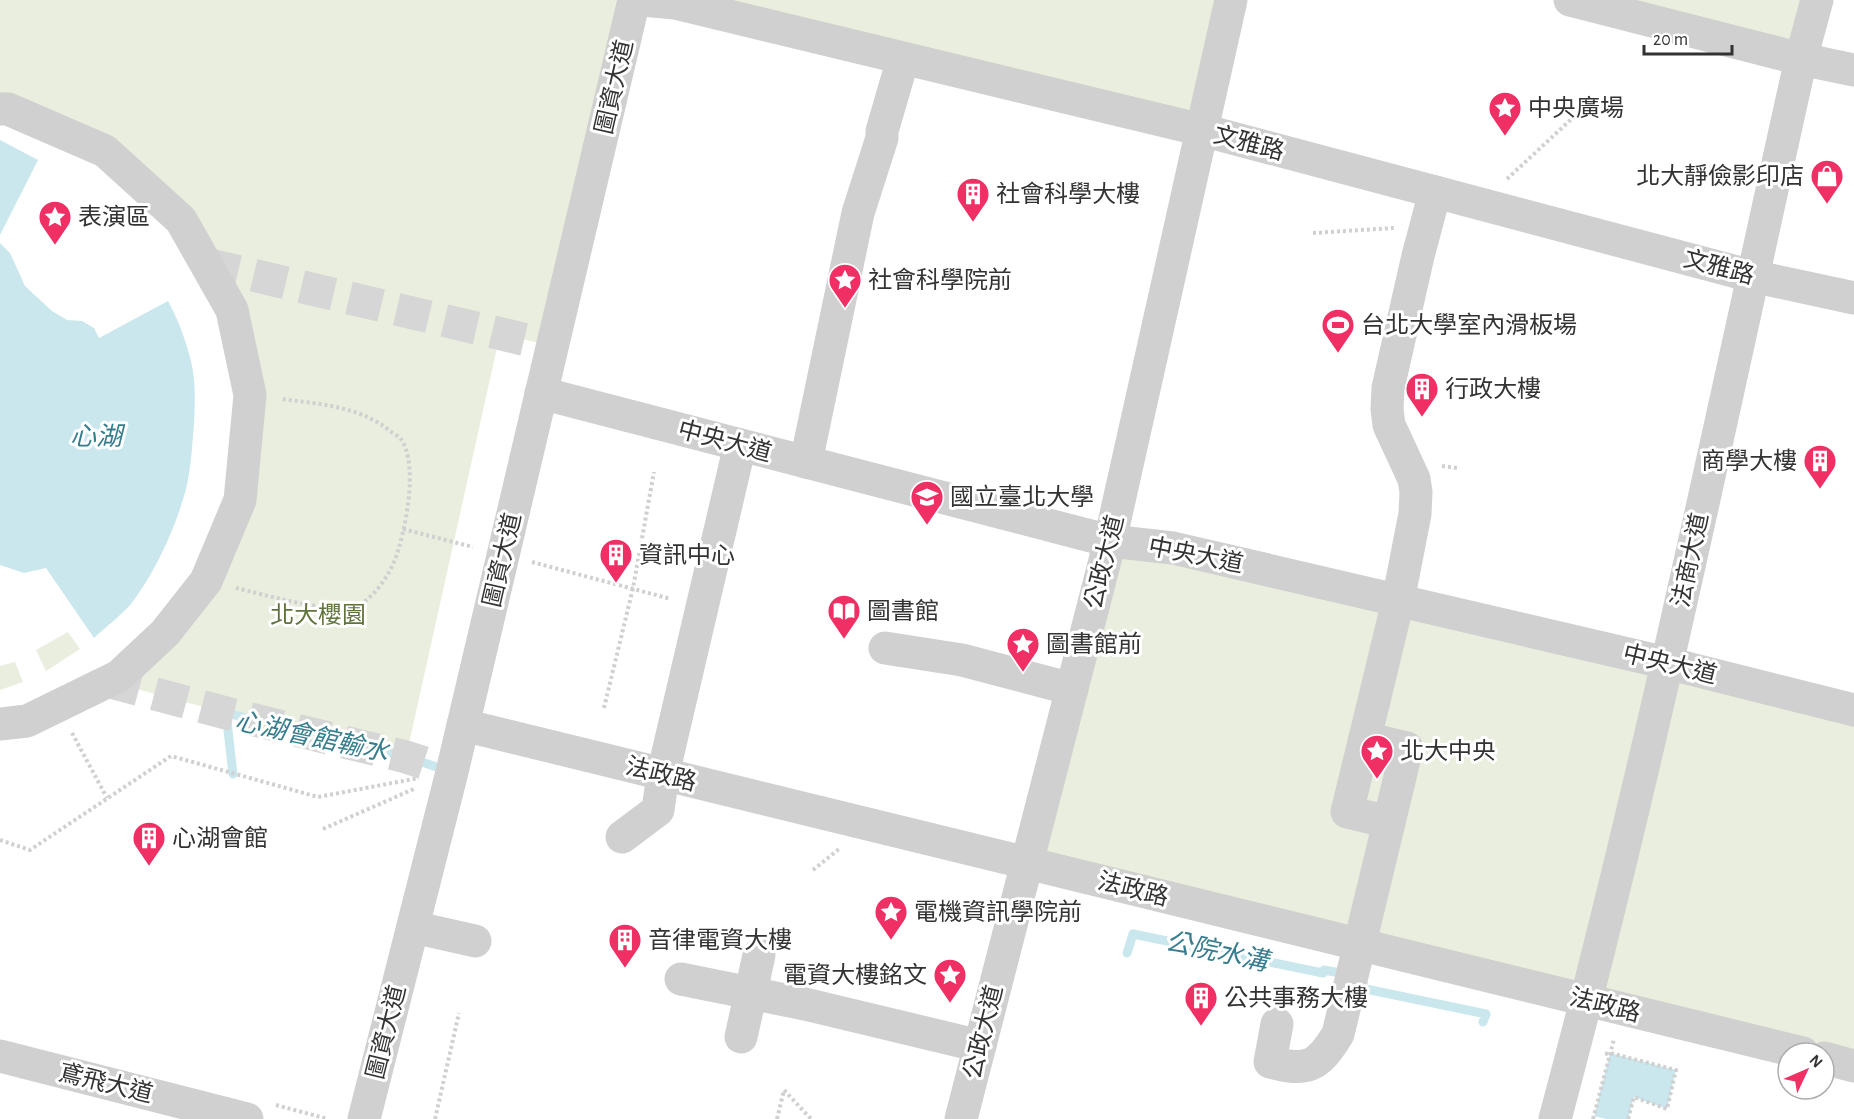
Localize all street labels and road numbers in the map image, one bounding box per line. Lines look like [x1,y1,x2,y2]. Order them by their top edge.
street label: 圖資大道 [591,37,637,137]
street label: 文雅路 [1211,121,1287,165]
street label: 文雅路 [1681,245,1757,289]
street label: 中央大道 [675,416,775,466]
street label: 圖資大道 [479,510,525,610]
street label: 法商大道 [1667,510,1713,610]
street label: 公政大道 [1080,512,1128,612]
street label: 中央大道 [1146,533,1246,577]
street label: 中央大道 [1620,640,1720,688]
street label: 法政路 [623,753,699,795]
street label: 法政路 [1095,868,1171,910]
street label: 圖資大道 [362,982,410,1082]
street label: 公政大道 [959,982,1007,1082]
street label: 法政路 [1567,984,1643,1026]
street label: 鳶飛大道 [56,1059,156,1107]

